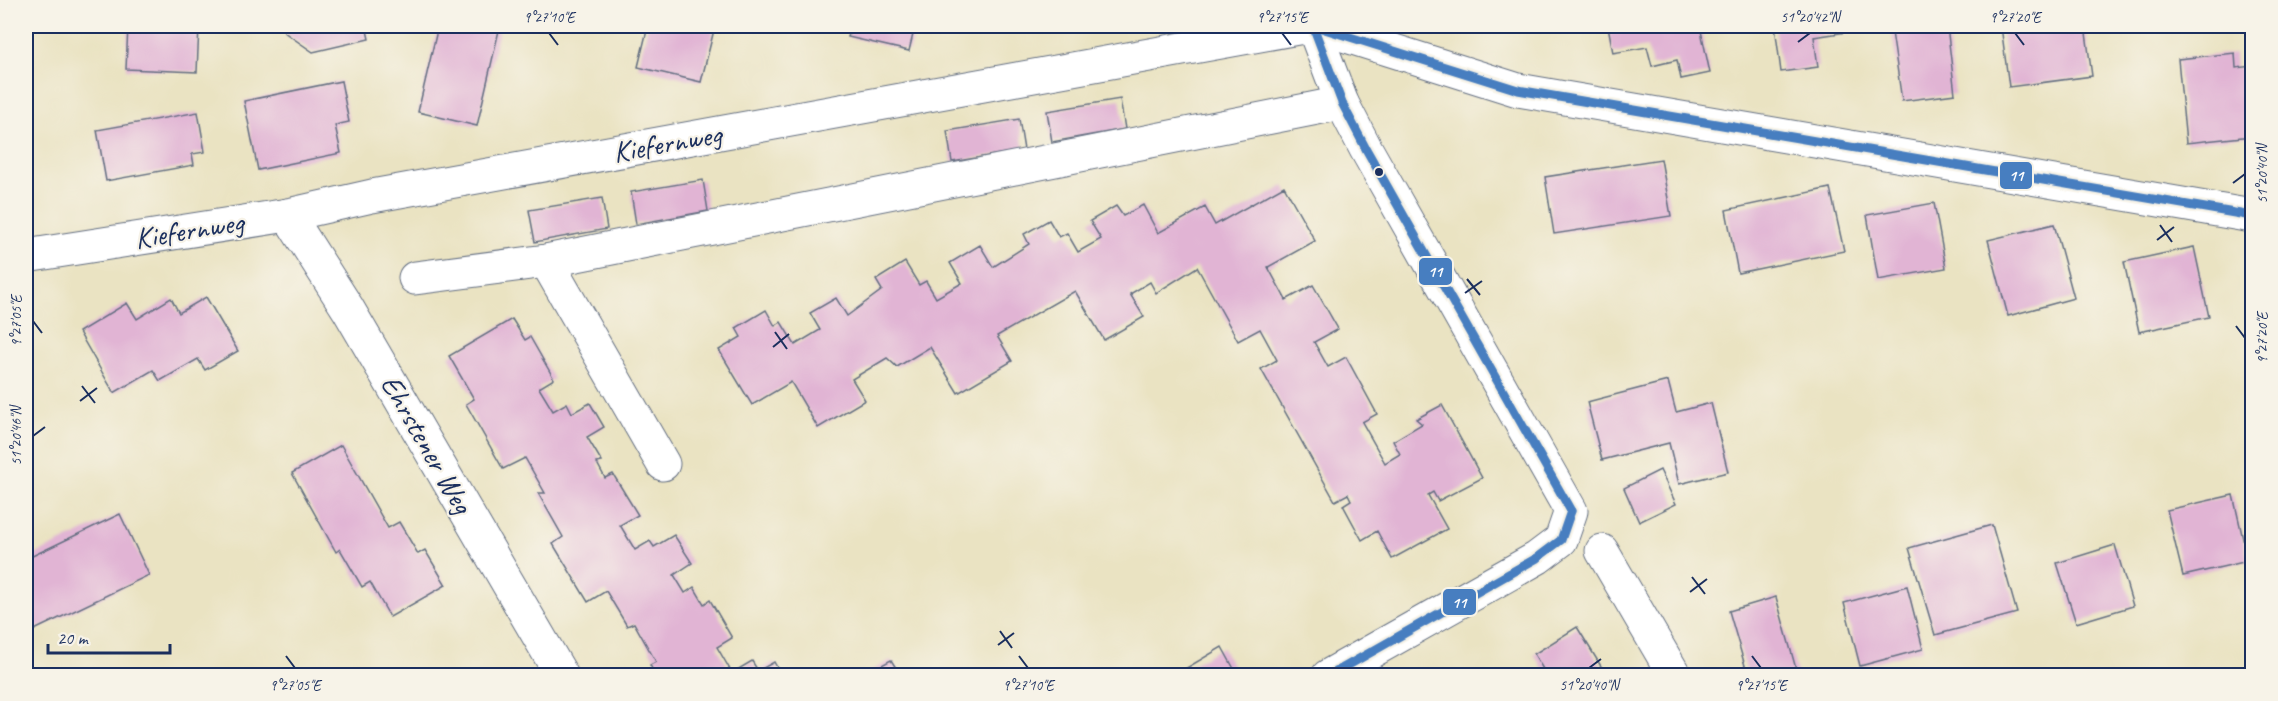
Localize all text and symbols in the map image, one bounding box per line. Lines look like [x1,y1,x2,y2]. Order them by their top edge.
text: 9°27'10"E [523,8,577,27]
text: 9°27'15"E [1256,8,1310,27]
text: 51°20'42"N [1780,8,1843,27]
text: 9°27'20"E [1989,8,2043,27]
street label: Kiefernweg [610,114,726,171]
text: 51°20'40"N [2253,141,2272,204]
line badge: 11 [1999,161,2033,190]
unlabelled marker [1373,166,1385,178]
text: 11 [2009,166,2025,186]
street label: Kiefernweg [132,202,248,257]
line badge: 11 [1418,257,1453,286]
text: 11 [1428,262,1444,282]
text: 9°27'05"E [7,293,26,347]
text: 9°27'20"E [2253,310,2272,364]
street label: Ehrstener Weg [372,368,483,521]
text: 51°20'46"N [7,403,26,466]
line badge: 11 [1442,588,1477,616]
text: 11 [1452,593,1468,613]
scale bar [48,617,170,655]
text: 20 m [57,627,90,649]
text: 9°27'05"E [269,676,323,695]
text: 9°27'10"E [1002,676,1056,695]
text: 51°20'40"N [1559,676,1622,695]
text: 9°27'15"E [1735,676,1789,695]

